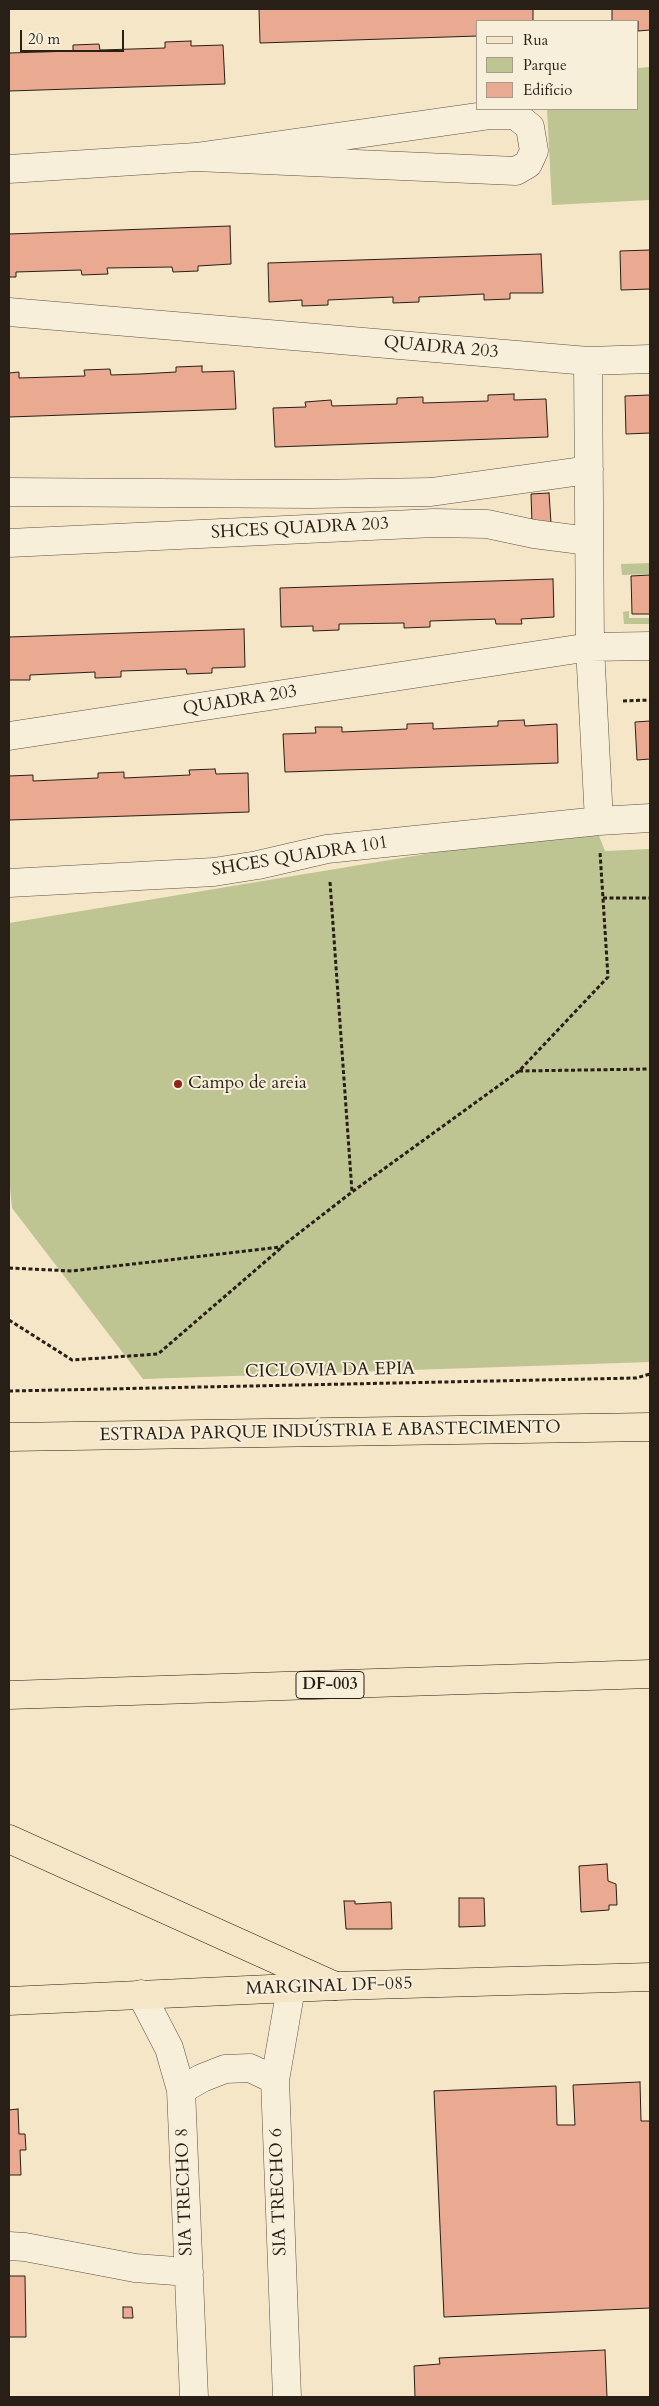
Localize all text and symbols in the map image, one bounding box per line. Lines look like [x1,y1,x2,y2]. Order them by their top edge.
scale bar [22,20,126,52]
legend [477,20,639,110]
text: 20 m [28,29,60,49]
text: Rua [523,30,548,50]
text: Parque [523,55,567,75]
text: Edifício [523,80,572,100]
street label: QUADRA 203 [383,332,499,364]
street label: SHCES QUADRA 203 [210,514,390,544]
street label: QUADRA 203 [181,681,299,721]
street label: SHCES QUADRA 101 [210,832,390,882]
place label: Campo de areia [188,1073,307,1095]
marker: Campo de areia [172,1078,184,1090]
street label: CICLOVIA DA EPIA [245,1359,415,1383]
street label: ESTRADA PARQUE INDÚSTRIA E ABASTECIMENTO [99,1417,561,1447]
road number: DF-003 [296,1672,364,1698]
street label: MARGINAL DF-085 [245,1973,413,2001]
street label: SIA TRECHO 8 [172,2128,198,2256]
street label: SIA TRECHO 6 [266,2128,292,2256]

